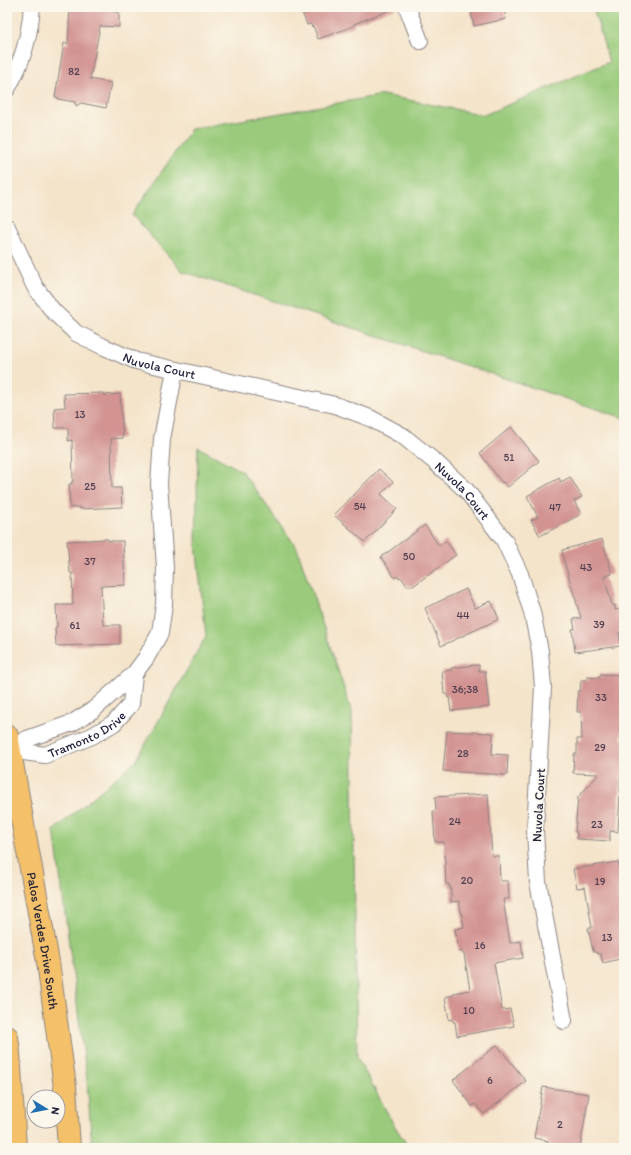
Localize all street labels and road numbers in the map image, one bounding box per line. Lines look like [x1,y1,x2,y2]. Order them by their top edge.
street label: Nuvola Court [121,349,197,382]
street label: Nuvola Court [432,459,493,523]
street label: Tramonto Drive [46,708,129,761]
street label: Nuvola Court [529,768,548,842]
street label: Palos Verdes Drive South [24,871,61,1011]

